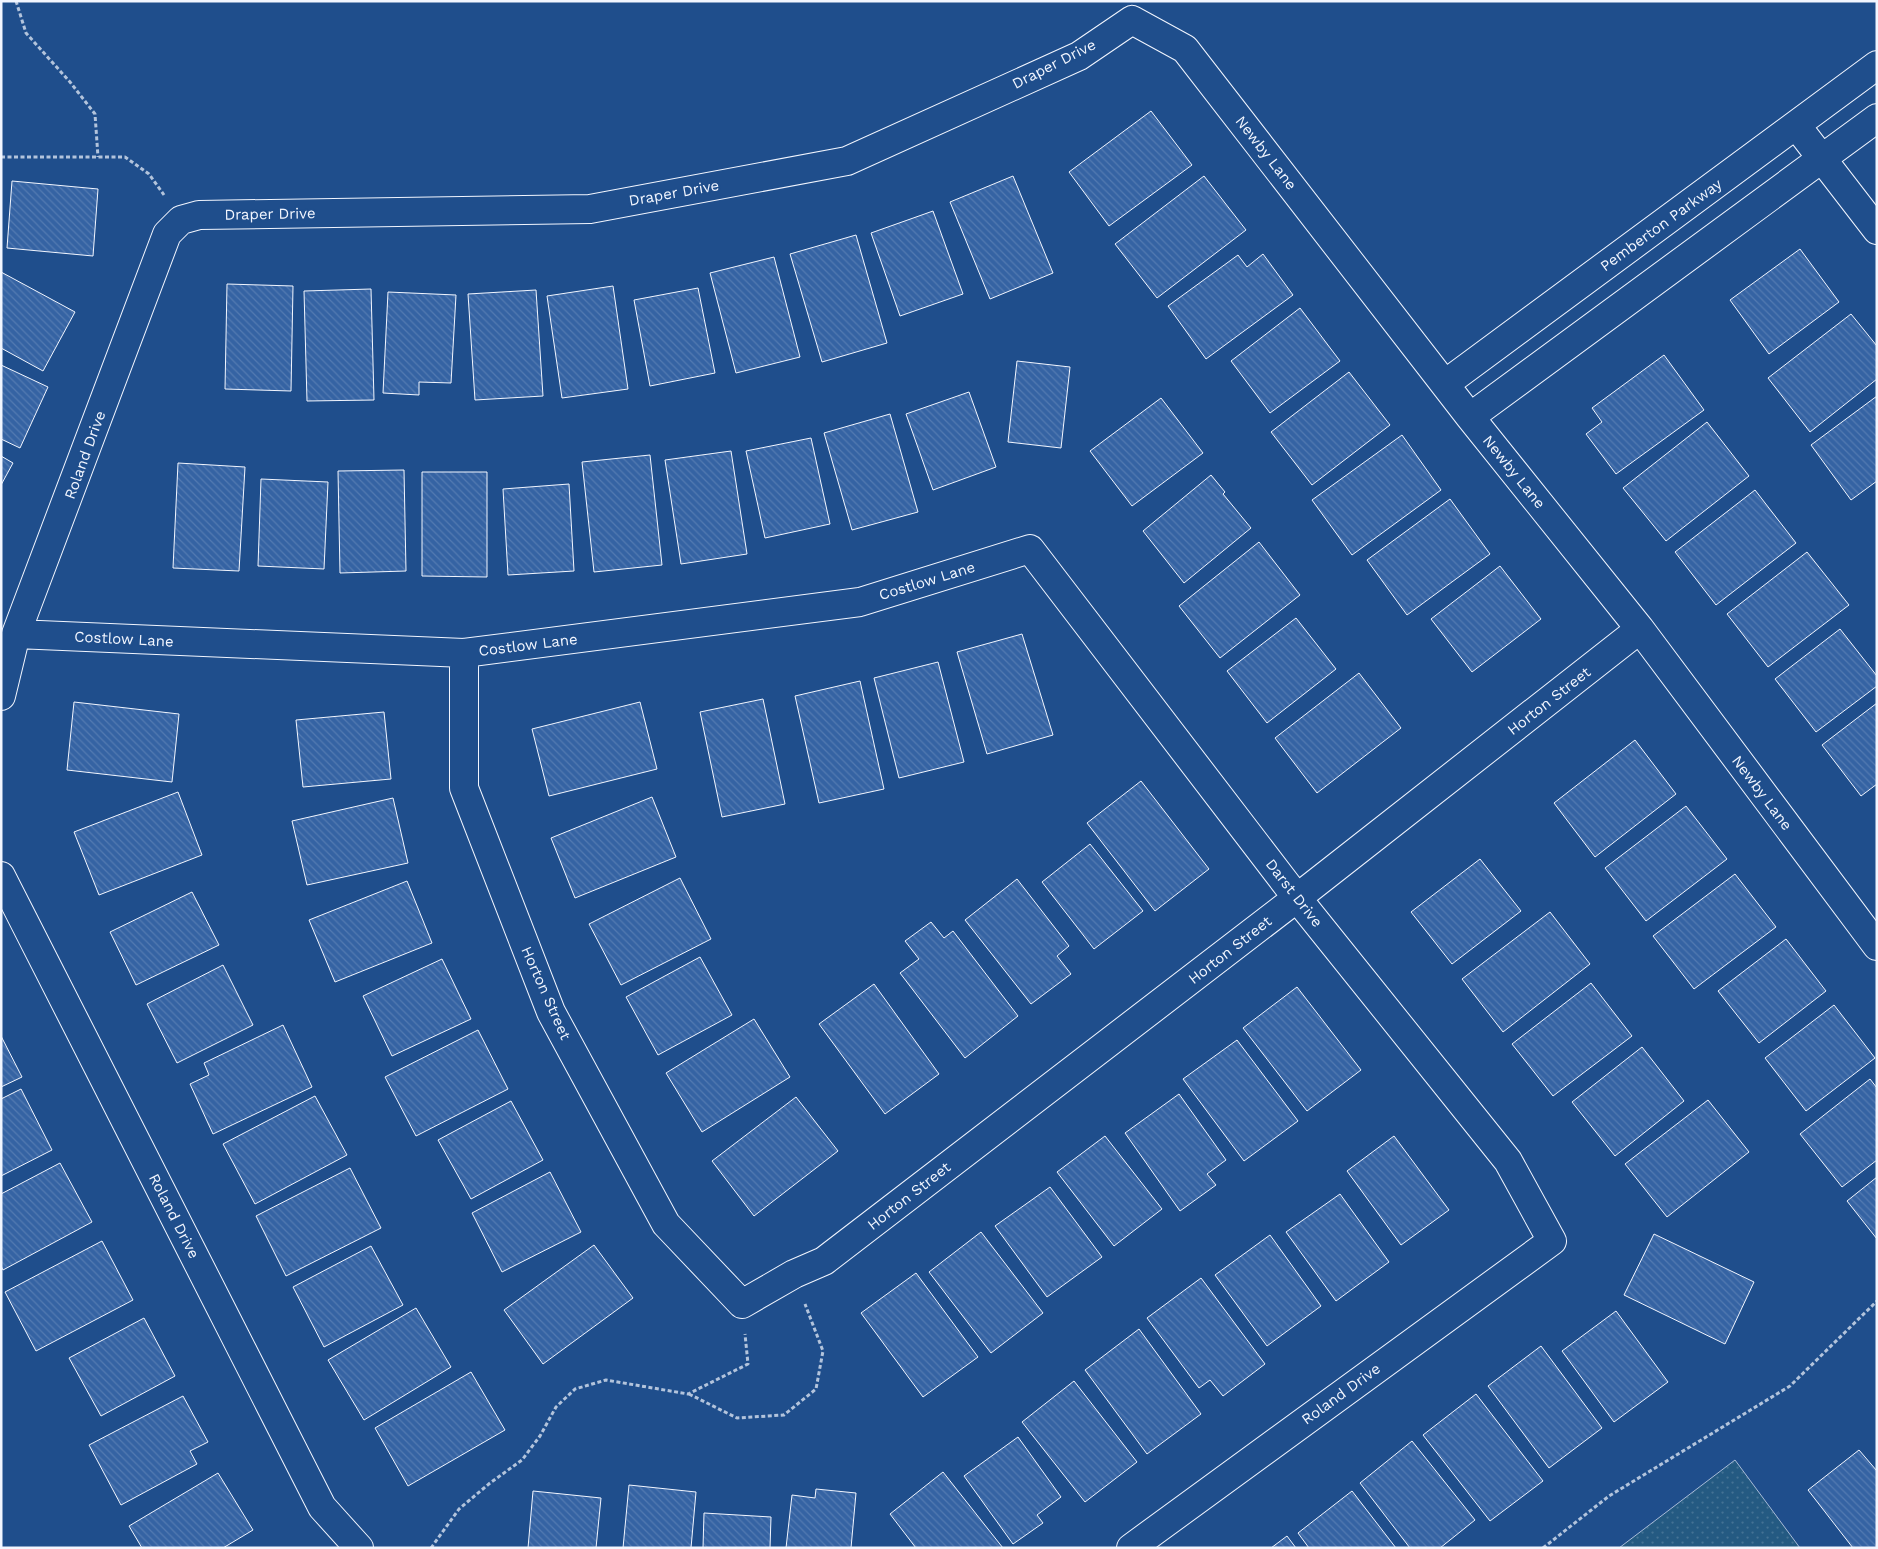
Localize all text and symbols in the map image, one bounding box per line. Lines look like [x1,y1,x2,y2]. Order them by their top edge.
street label: Draper Drive [1009,35,1099,93]
street label: Newby Lane [1232,112,1300,194]
street label: Pemberton Parkway [1597,175,1725,275]
street label: Draper Drive [627,176,721,210]
street label: Draper Drive [224,204,316,224]
street label: Roland Drive [61,408,109,502]
street label: Newby Lane [1479,432,1549,512]
street label: Costlow Lane [877,558,977,604]
street label: Costlow Lane [74,627,174,651]
street label: Costlow Lane [477,630,579,660]
street label: Horton Street [1504,663,1595,739]
street label: Newby Lane [1728,752,1796,834]
street label: Darst Drive [1262,855,1326,931]
street label: Horton Street [1185,912,1276,988]
street label: Horton Street [517,943,575,1043]
street label: Horton Street [864,1158,955,1234]
street label: Roland Drive [145,1171,203,1261]
street label: Roland Drive [1298,1359,1384,1429]

